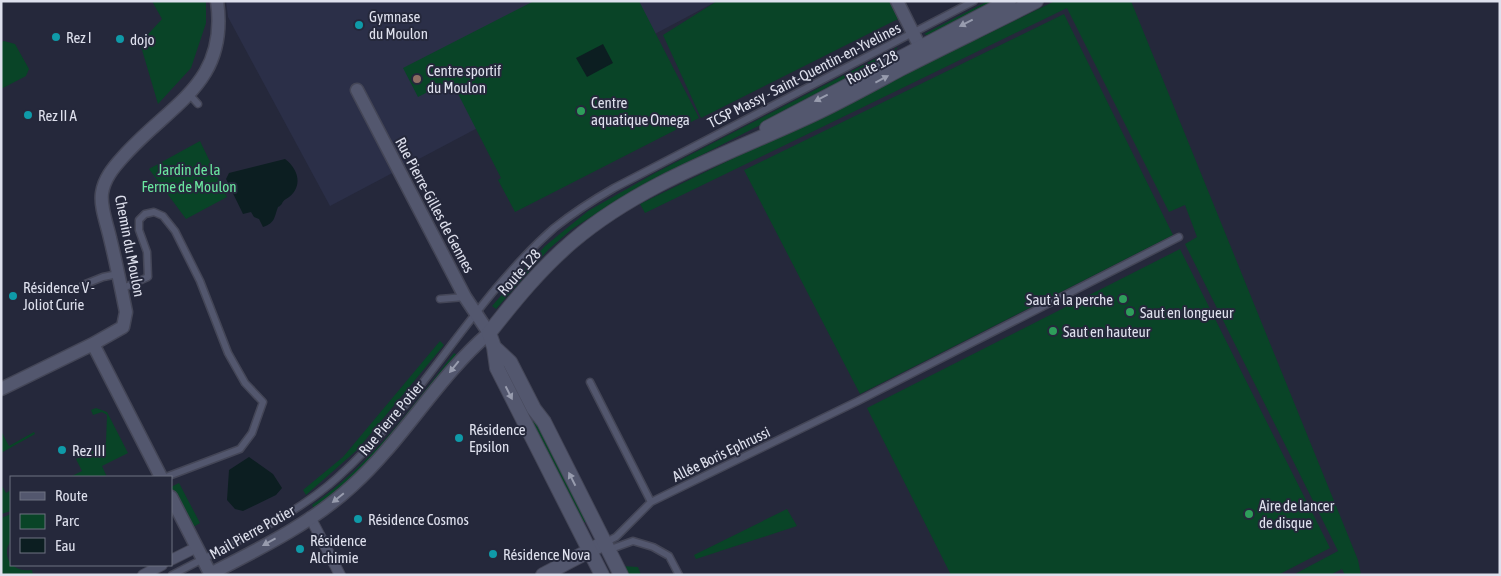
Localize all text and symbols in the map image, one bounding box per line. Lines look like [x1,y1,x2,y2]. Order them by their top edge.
place label: Gymnase du Moulon [369,8,428,42]
marker: Gymnase du Moulon [353,19,365,31]
street label: TCSP Massy - Saint-Quentin-en-Yvelines [705,19,903,131]
one-way arrow [958,19,973,27]
place label: Rez I [66,29,92,46]
marker: Rez I [50,31,62,43]
place label: dojo [130,31,155,48]
marker: dojo [114,33,126,45]
street label: Route 128 [843,46,901,88]
place label: Centre sportif du Moulon [427,62,501,96]
marker: Centre sportif du Moulon [411,73,423,85]
one-way arrow [875,75,890,83]
place label: Centre aquatique Omega [591,94,690,128]
one-way arrow [814,94,829,102]
marker: Centre aquatique Omega [575,105,587,117]
place label: Rez II A [38,107,77,124]
marker: Rez II A [22,109,34,121]
street label: Rue Pierre-Gilles de Gennes [392,134,478,276]
park label: Jardin de la Ferme de Moulon [141,161,237,195]
street label: Chemin du Moulon [112,194,148,298]
street label: Route 128 [494,246,544,298]
place label: Résidence V - Joliot Curie [23,279,95,313]
marker: Résidence V - Joliot Curie [7,290,19,302]
place label: Saut à la perche [1026,291,1113,308]
marker: Saut à la perche [1117,293,1129,305]
place label: Saut en longueur [1140,304,1234,321]
marker: Saut en longueur [1124,306,1136,318]
place label: Saut en hauteur [1063,323,1151,340]
marker: Saut en hauteur [1047,325,1059,337]
one-way arrow [449,360,460,373]
street label: Rue Pierre Potier [355,377,427,459]
one-way arrow [505,386,513,400]
place label: Résidence Epsilon [469,421,526,455]
street label: Allée Boris Ephrussi [669,423,773,485]
marker: Résidence Epsilon [453,432,465,444]
place label: Rez III [72,442,105,459]
marker: Rez III [56,444,68,456]
one-way arrow [568,472,576,486]
legend [10,476,172,566]
text: Route [55,487,88,504]
one-way arrow [332,492,345,503]
place label: Aire de lancer de disque [1259,497,1335,531]
street label: Mail Pierre Potier [206,501,298,562]
marker: Aire de lancer de disque [1243,508,1255,520]
place label: Résidence Cosmos [368,511,469,528]
text: Parc [55,512,79,529]
marker: Résidence Cosmos [352,513,364,525]
place label: Résidence Alchimie [310,532,367,566]
text: Eau [55,537,76,554]
one-way arrow [262,538,275,547]
marker: Résidence Alchimie [294,543,306,555]
place label: Résidence Nova [503,546,590,563]
marker: Résidence Nova [487,548,499,560]

